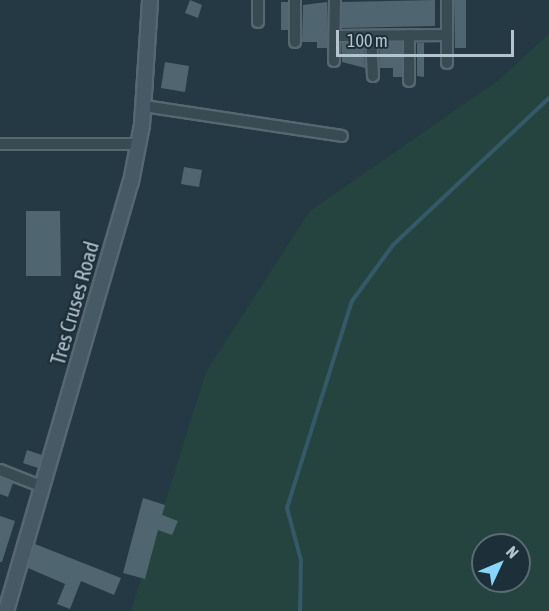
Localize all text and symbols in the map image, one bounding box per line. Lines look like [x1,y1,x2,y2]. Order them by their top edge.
scale bar [339,18,518,56]
text: 100 m [347,30,388,51]
street label: Tres Cruses Road [44,238,104,368]
north arrow [471,533,531,593]
text: N [503,542,522,562]

